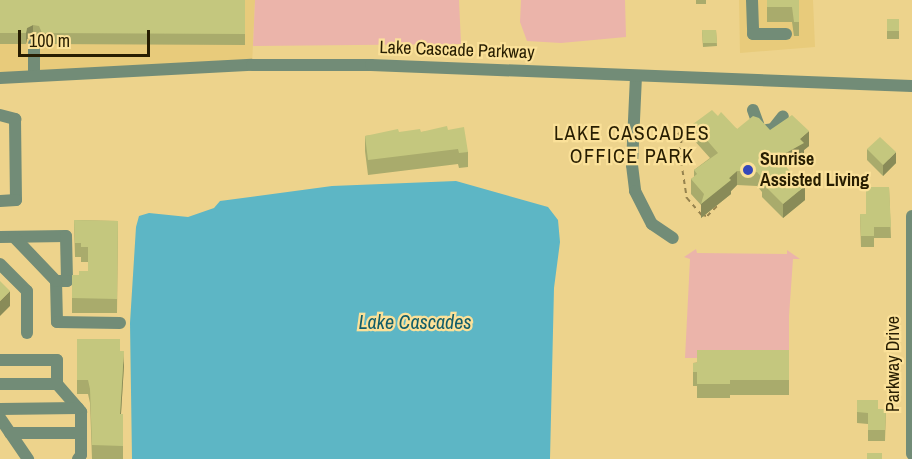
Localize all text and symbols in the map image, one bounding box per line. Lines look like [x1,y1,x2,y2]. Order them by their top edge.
scale bar [21,18,153,56]
text: 100 m [29,28,70,53]
street label: Lake Cascade Parkway [379,37,535,63]
district label: LAKE CASCADES OFFICE PARK [554,121,710,168]
place label: Sunrise Assisted Living [760,149,869,192]
marker: Sunrise Assisted Living [741,163,755,177]
water label: Lake Cascades [358,309,472,333]
street label: Parkway Drive [882,316,904,412]

